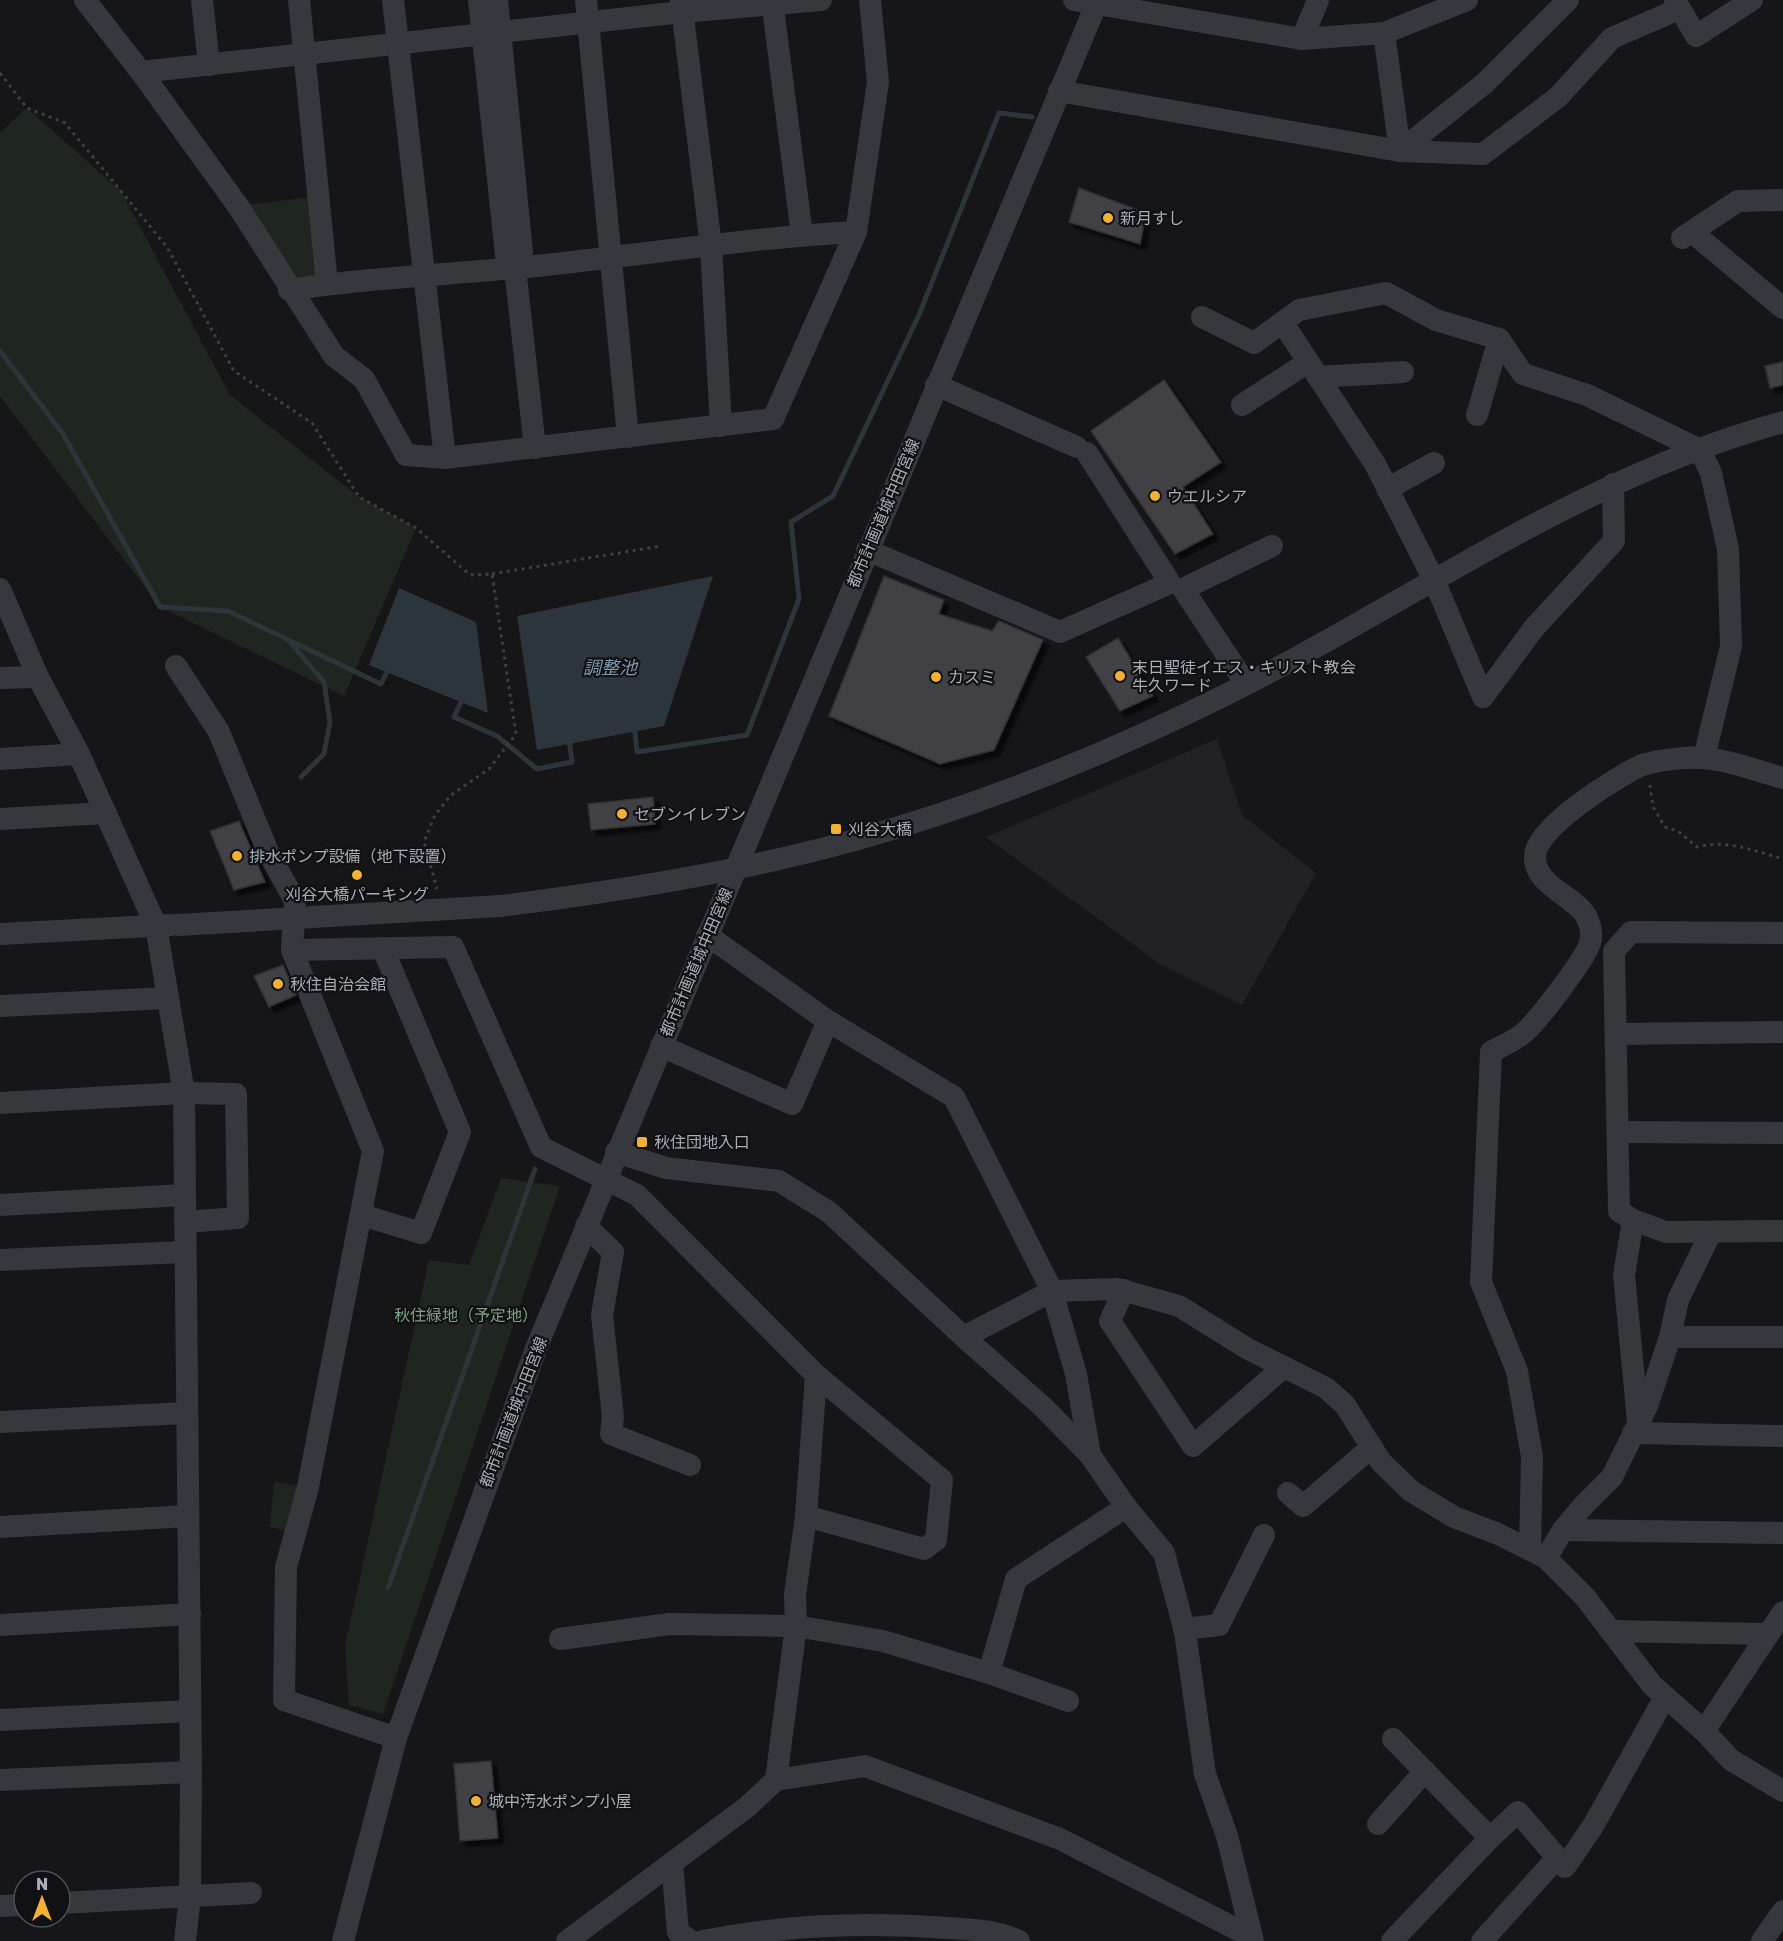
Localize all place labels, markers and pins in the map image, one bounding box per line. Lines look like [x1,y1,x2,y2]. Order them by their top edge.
place label: 新月すし [1120,208,1184,228]
marker: 新月すし [1101,211,1115,225]
place label: ウエルシア [1167,486,1247,506]
marker: ウエルシア [1148,489,1162,503]
place label: 末日聖徒イエス・キリスト教会 牛久ワード [1132,657,1356,695]
place label: カスミ [948,667,996,687]
marker: 末日聖徒イエス・キリスト教会 牛久ワード [1113,669,1127,683]
marker: カスミ [929,670,943,684]
place label: セブンイレブン [634,804,746,824]
marker: セブンイレブン [615,807,629,821]
place label: 刈谷大橋 [848,819,912,839]
marker: 刈谷大橋 [829,822,843,836]
place label: 排水ポンプ設備（地下設置） [249,846,457,866]
marker: 排水ポンプ設備（地下設置） [230,849,244,863]
marker: 刈谷大橋パーキング [350,868,364,882]
place label: 刈谷大橋パーキング [285,884,429,904]
place label: 秋住自治会館 [290,974,386,994]
marker: 秋住自治会館 [271,977,285,991]
place label: 秋住団地入口 [654,1132,750,1152]
marker: 秋住団地入口 [635,1135,649,1149]
place label: 城中汚水ポンプ小屋 [488,1791,632,1811]
marker: 城中汚水ポンプ小屋 [469,1794,483,1808]

